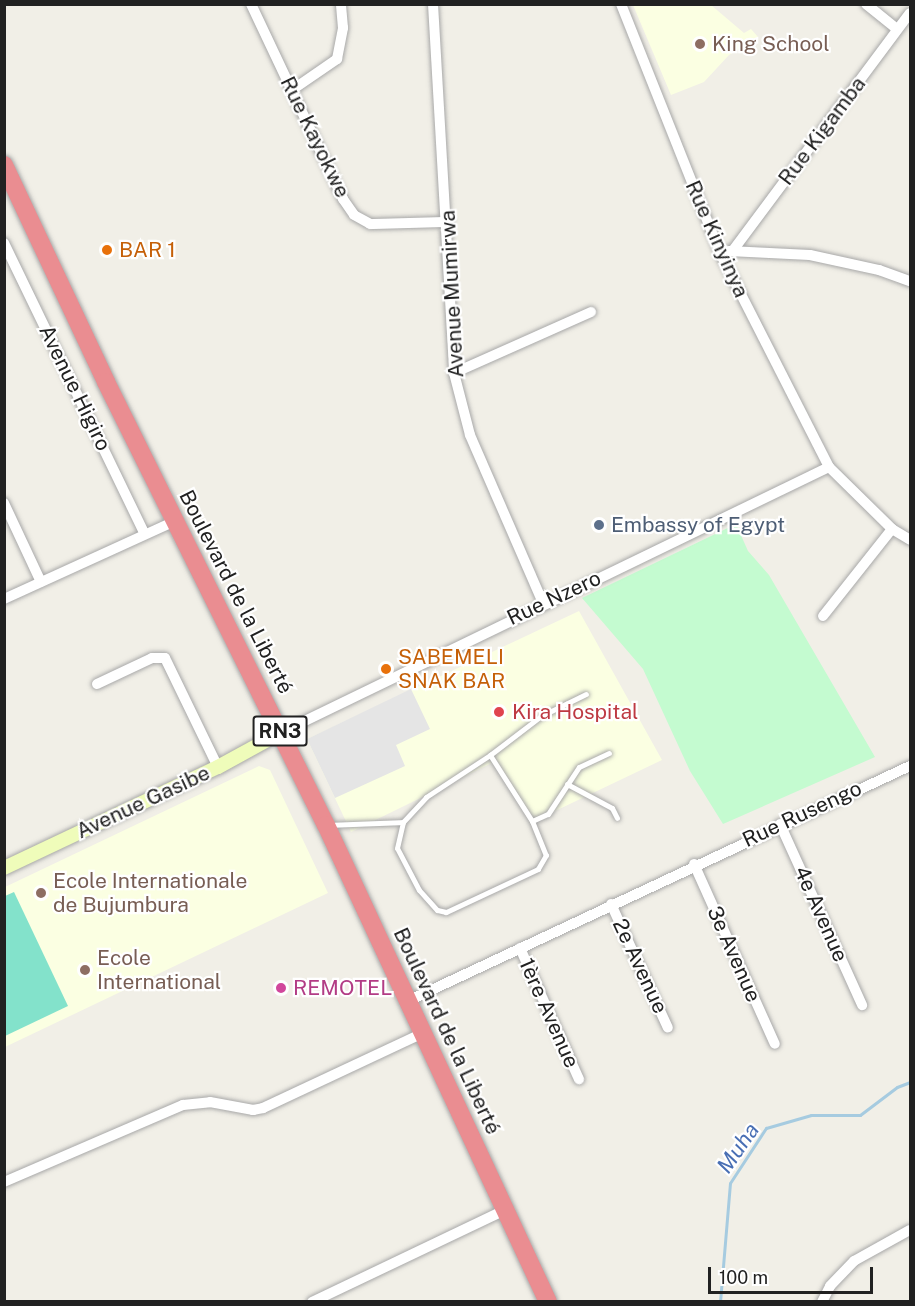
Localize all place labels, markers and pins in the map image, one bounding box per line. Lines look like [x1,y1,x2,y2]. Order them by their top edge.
place label: King School [712,31,830,57]
marker: King School [693,37,707,51]
place label: BAR 1 [119,237,176,263]
marker: BAR 1 [100,243,114,257]
place label: Embassy of Egypt [611,512,785,538]
marker: Embassy of Egypt [592,518,606,532]
place label: SABEMELI SNAK BAR [398,644,505,694]
marker: SABEMELI SNAK BAR [379,662,393,676]
place label: Kira Hospital [512,699,638,725]
marker: Kira Hospital [490,703,508,721]
place label: Ecole Internationale de Bujumbura [53,868,247,918]
marker: Ecole Internationale de Bujumbura [34,886,48,900]
place label: Ecole International [97,945,221,995]
marker: Ecole International [78,963,92,977]
place label: REMOTEL [293,975,392,1001]
marker: REMOTEL [274,981,288,995]

